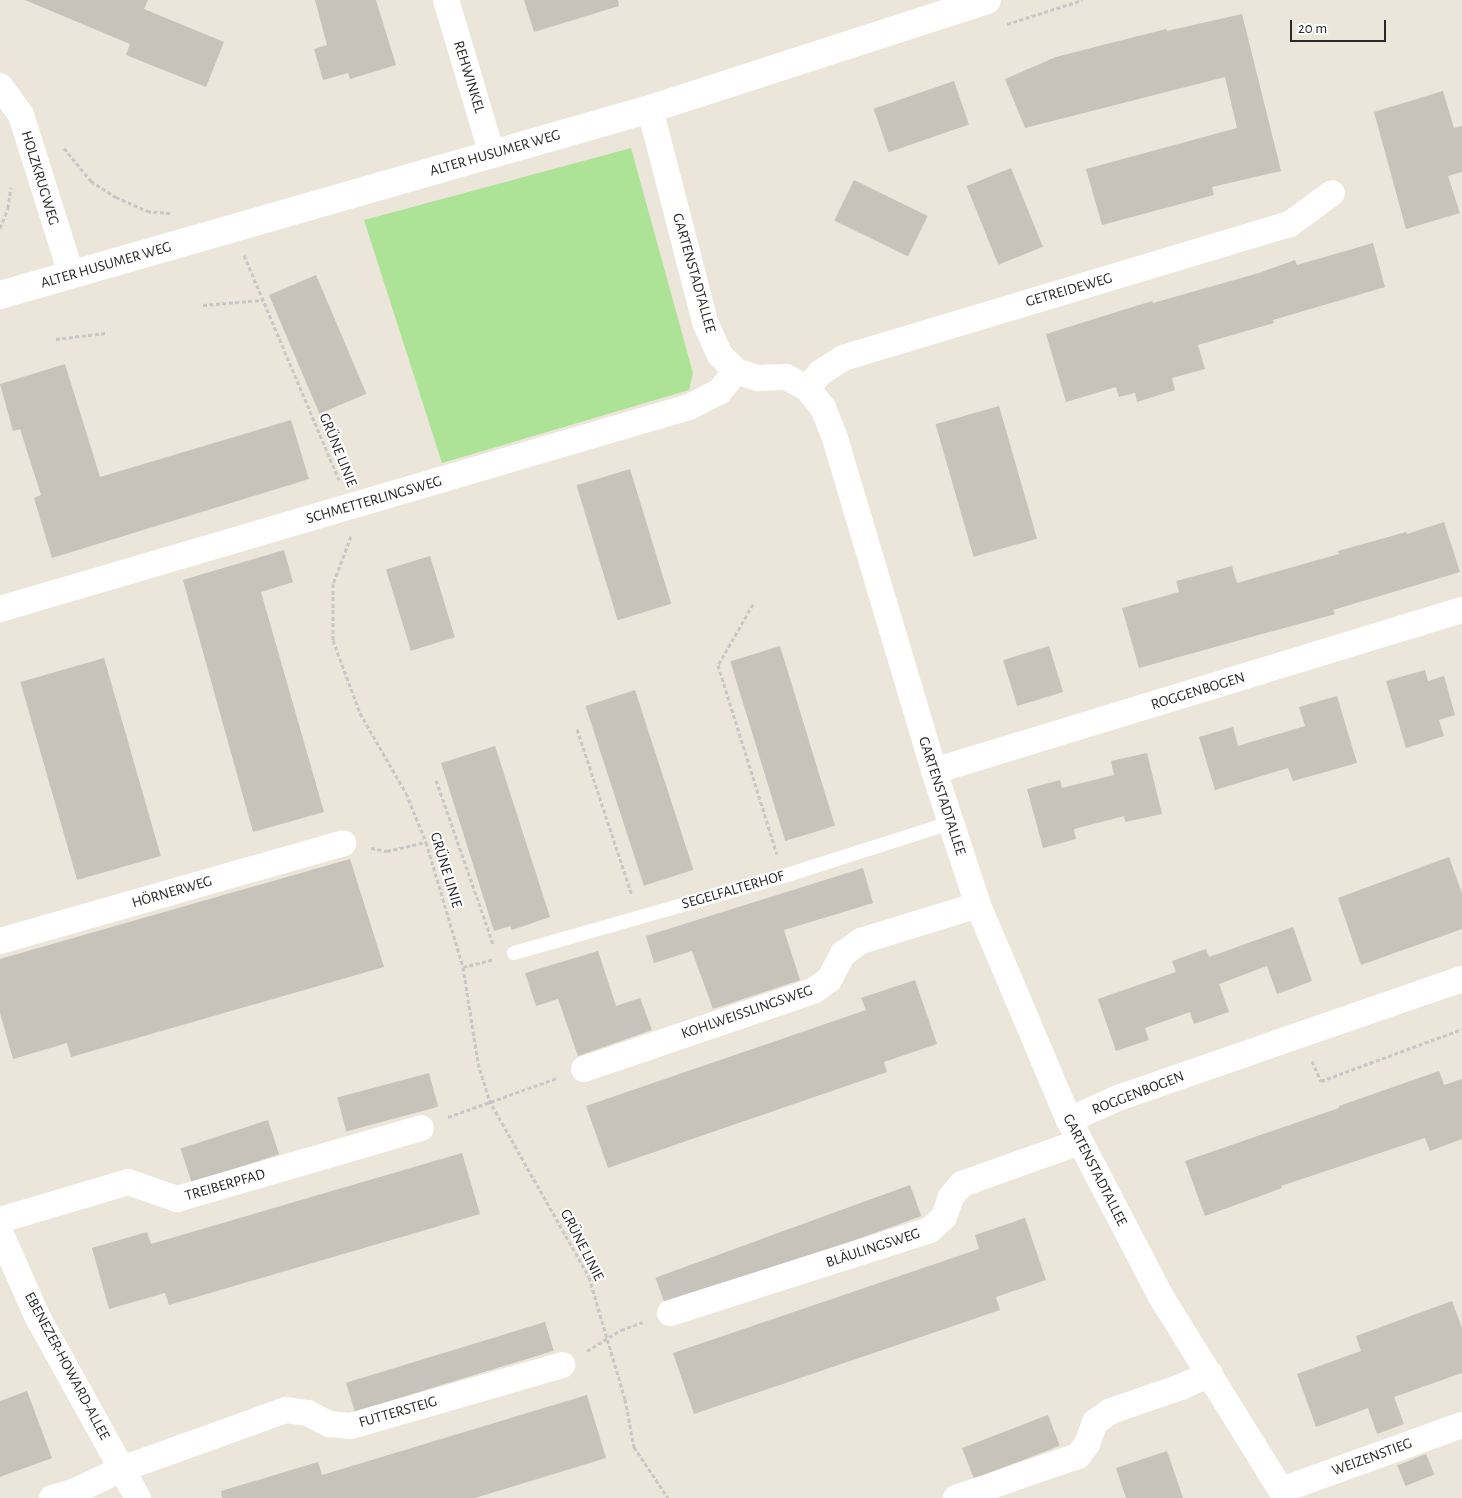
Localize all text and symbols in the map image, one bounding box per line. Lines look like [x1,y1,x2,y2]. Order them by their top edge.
scale bar [1292,10,1388,42]
text: 20 m [1298,21,1327,36]
street label: REHWINKEL [449,39,489,115]
street label: ALTER HUSUMER WEG [428,126,562,180]
street label: HOLZKRUGWEG [17,129,63,227]
street label: GARTENSTADTALLEE [668,211,720,335]
street label: ALTER HUSUMER WEG [39,238,173,292]
street label: GETREIDEWEG [1024,269,1114,311]
street label: GRÜNE LINIE [315,410,361,490]
street label: SCHMETTERLINGSWEG [304,472,444,528]
street label: ROGGENBOGEN [1149,668,1247,714]
street label: GARTENSTADTALLEE [914,734,970,858]
street label: GRÜNE LINIE [426,830,466,910]
street label: SEGELFALTERHOF [680,867,786,913]
street label: HÖRNERWEG [130,872,214,912]
street label: KOHLWEISSLINGSWEG [679,981,815,1043]
street label: ROGGENBOGEN [1089,1067,1187,1119]
street label: GARTENSTADTALLEE [1059,1111,1131,1229]
street label: TREIBERPFAD [183,1165,267,1205]
street label: GRÜNE LINIE [556,1206,608,1284]
street label: BLÄULINGSWEG [824,1224,922,1272]
street label: EBENEZER-HOWARD-ALLEE [20,1289,114,1443]
street label: FUTTERSTEIG [357,1392,439,1432]
street label: WEIZENSTIEG [1329,1434,1415,1480]

